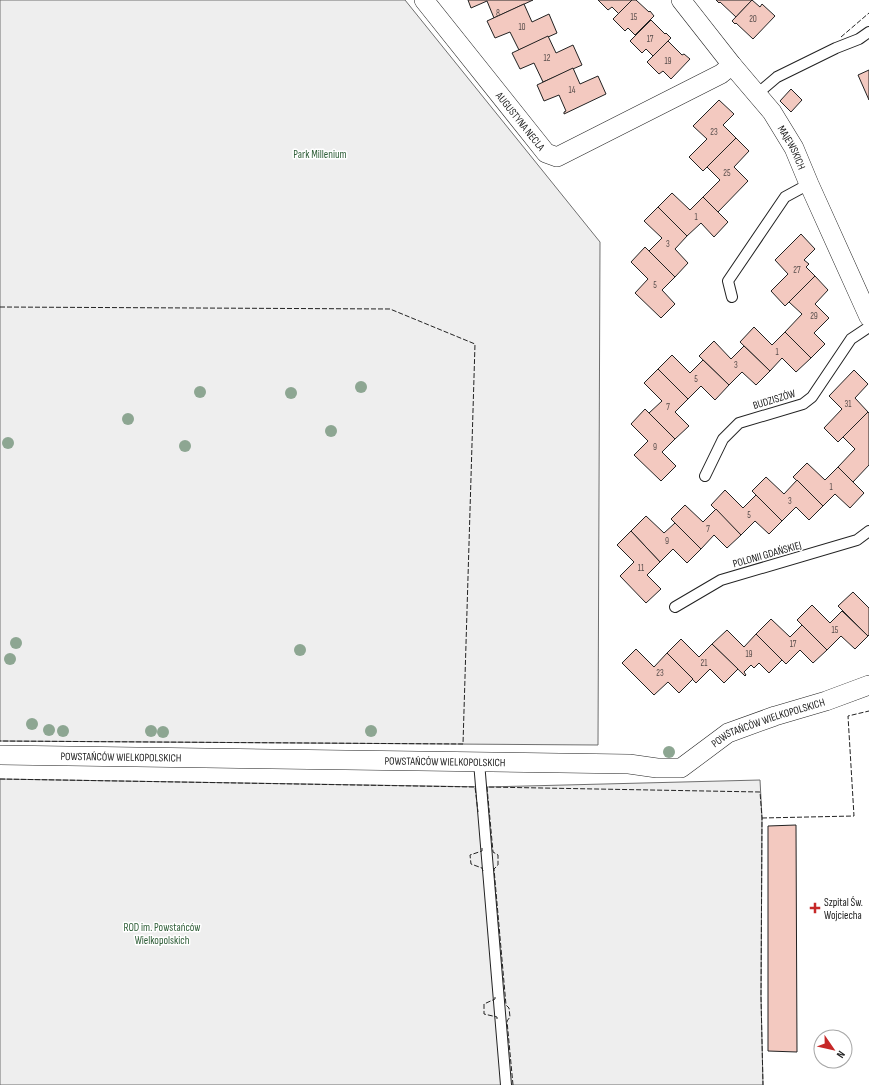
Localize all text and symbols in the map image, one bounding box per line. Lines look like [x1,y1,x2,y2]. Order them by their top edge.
house number: 8 [496,8,500,19]
house number: 15 [631,12,638,23]
house number: 20 [749,14,757,25]
house number: 10 [518,22,526,33]
house number: 17 [647,34,654,45]
house number: 12 [544,53,551,64]
house number: 19 [664,56,672,67]
house number: 14 [569,85,576,96]
street label: AUGUSTYNA NECLA [492,89,548,154]
street label: MAJEWSKICH [775,123,808,172]
house number: 23 [710,127,718,138]
park label: Park Millenium [293,148,347,161]
house number: 25 [723,168,731,179]
house number: 1 [694,212,698,223]
house number: 3 [666,239,670,250]
house number: 27 [793,265,801,276]
house number: 5 [653,280,657,291]
house number: 29 [810,311,818,322]
house number: 1 [775,347,779,358]
house number: 3 [734,360,738,371]
house number: 5 [694,374,698,385]
street label: BUDZISZÓW [751,387,797,412]
house number: 31 [845,399,852,410]
house number: 7 [666,402,670,413]
house number: 9 [653,442,657,453]
house number: 1 [829,482,833,493]
house number: 3 [788,496,792,507]
house number: 5 [747,510,751,521]
house number: 7 [706,524,710,535]
house number: 9 [665,536,669,547]
street label: POLONII GDAŃSKIEJ [731,538,803,571]
house number: 11 [638,563,645,574]
house number: 15 [832,625,839,636]
house number: 17 [790,639,797,650]
house number: 19 [745,649,753,660]
house number: 21 [701,658,708,669]
house number: 23 [656,668,664,679]
street label: POWSTAŃCÓW WIELKOPOLSKICH [709,696,826,750]
street label: POWSTAŃCÓW WIELKOPOLSKICH [60,750,182,765]
street label: POWSTAŃCÓW WIELKOPOLSKICH [384,755,506,769]
place label: Szpital Św. Wojciecha [824,896,863,922]
marker: Szpital Św. Wojciecha [809,902,821,914]
park label: ROD im. Powstańców Wielkopolskich [123,921,201,947]
north arrow [813,1029,853,1069]
text: N [834,1048,848,1060]

